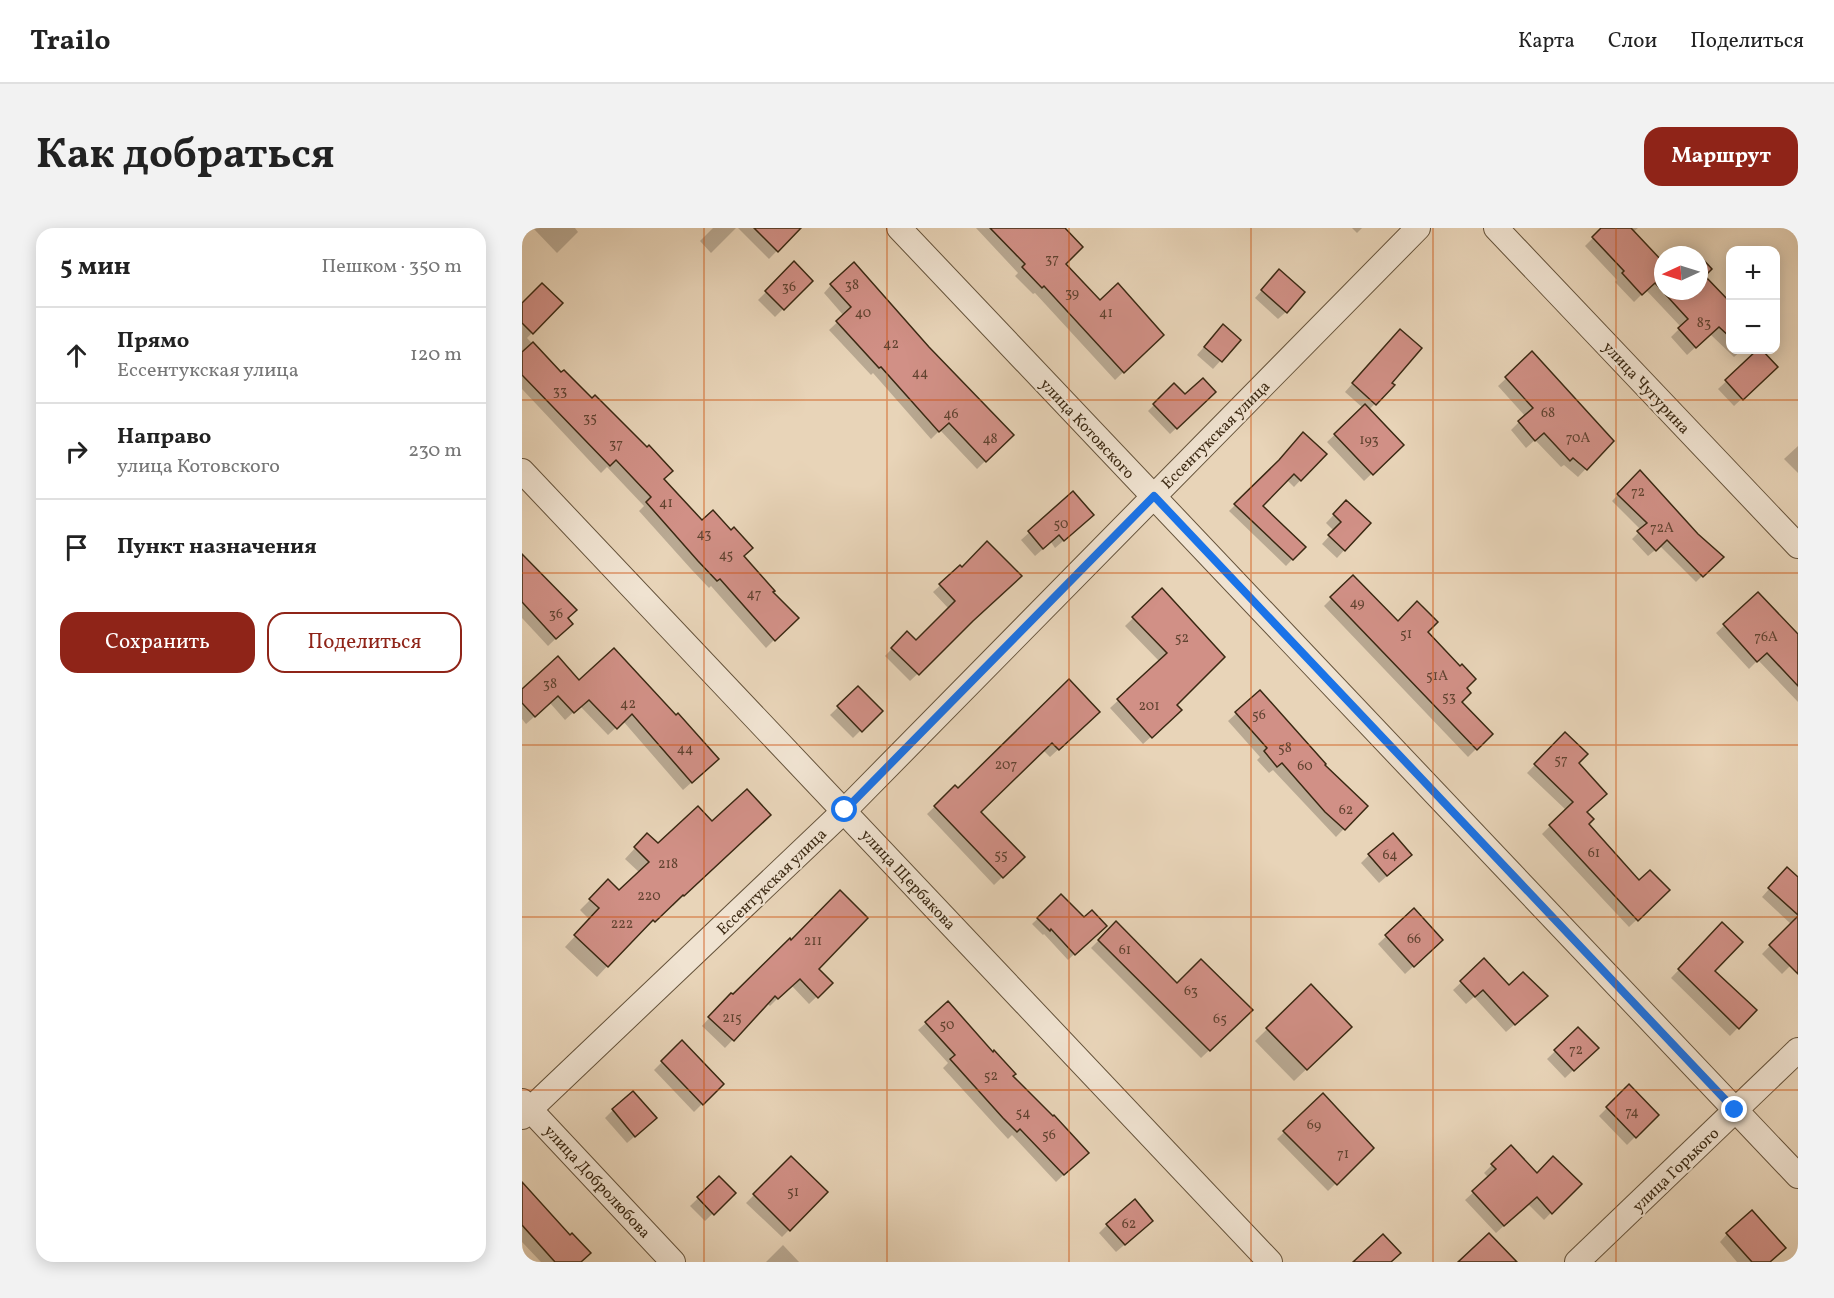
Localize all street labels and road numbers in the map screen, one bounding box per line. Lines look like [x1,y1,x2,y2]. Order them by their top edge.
street label: улица Чугурина [1597,337,1694,440]
street label: улица Котовского [1034,374,1139,485]
street label: Ессентукская улица [1157,376,1276,495]
street label: Ессентукская улица [712,824,832,941]
street label: улица Щербакова [855,825,960,936]
street label: улица Добролюбова [538,1121,655,1244]
street label: улица Горького [1628,1123,1725,1218]

